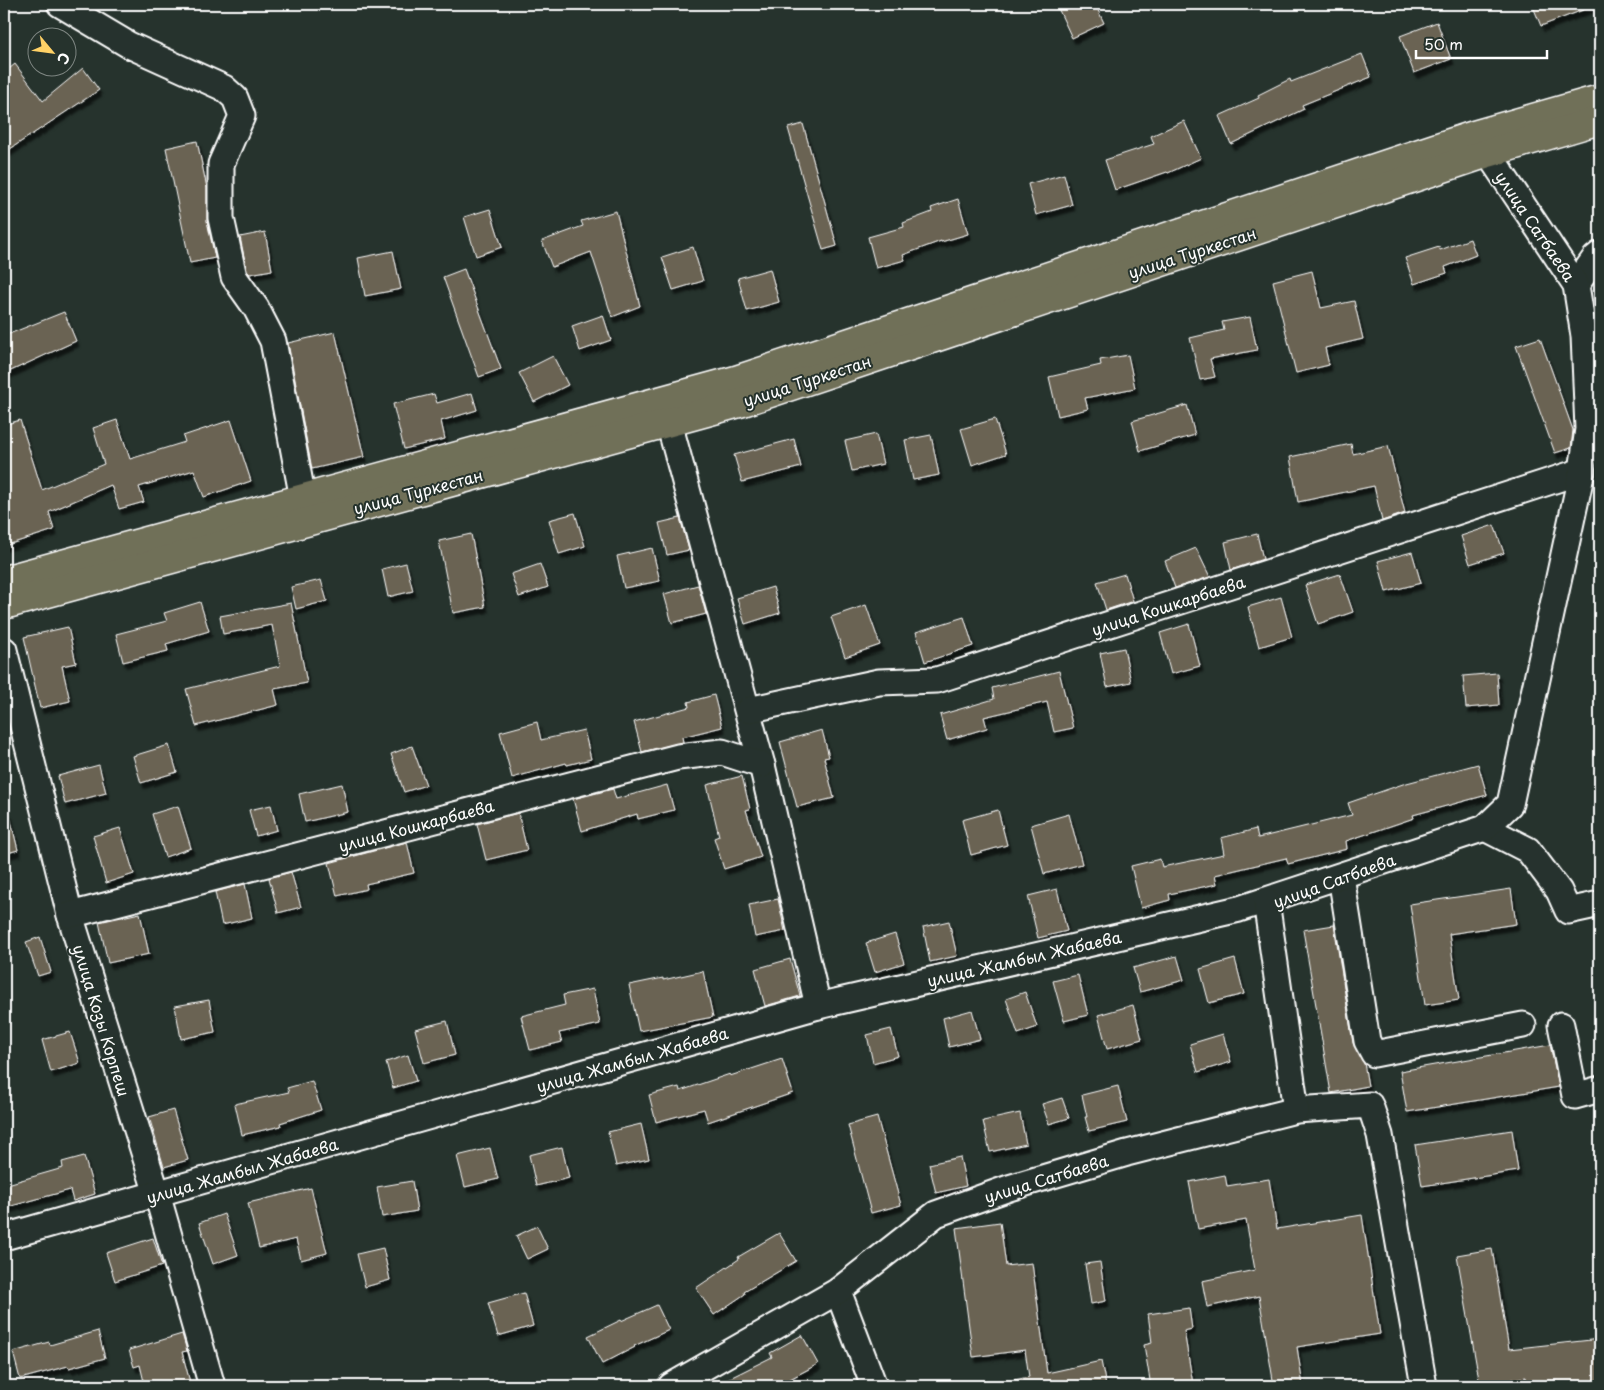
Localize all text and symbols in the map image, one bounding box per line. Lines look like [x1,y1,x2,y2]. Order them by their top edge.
north arrow [28,28,78,78]
scale bar [1416,28,1548,60]
text: 50 m [1424,32,1463,55]
text: С [52,49,76,68]
street label: улица Сатбаева [1490,166,1582,286]
street label: улица Туркестан [1125,220,1259,284]
street label: улица Туркестан [740,348,874,412]
street label: улица Туркестан [351,462,485,520]
street label: улица Кошкарбаева [1088,569,1248,641]
street label: улица Кошкарбаева [335,793,497,857]
street label: улица Сатбаева [1269,847,1399,913]
street label: улица Жамбыл Жабаева [924,924,1124,992]
street label: улица Козы Корпеш [67,941,137,1099]
street label: улица Жамбыл Жабаева [533,1020,731,1098]
street label: улица Жамбыл Жабаева [143,1131,341,1209]
street label: улица Сатбаева [981,1148,1111,1208]

